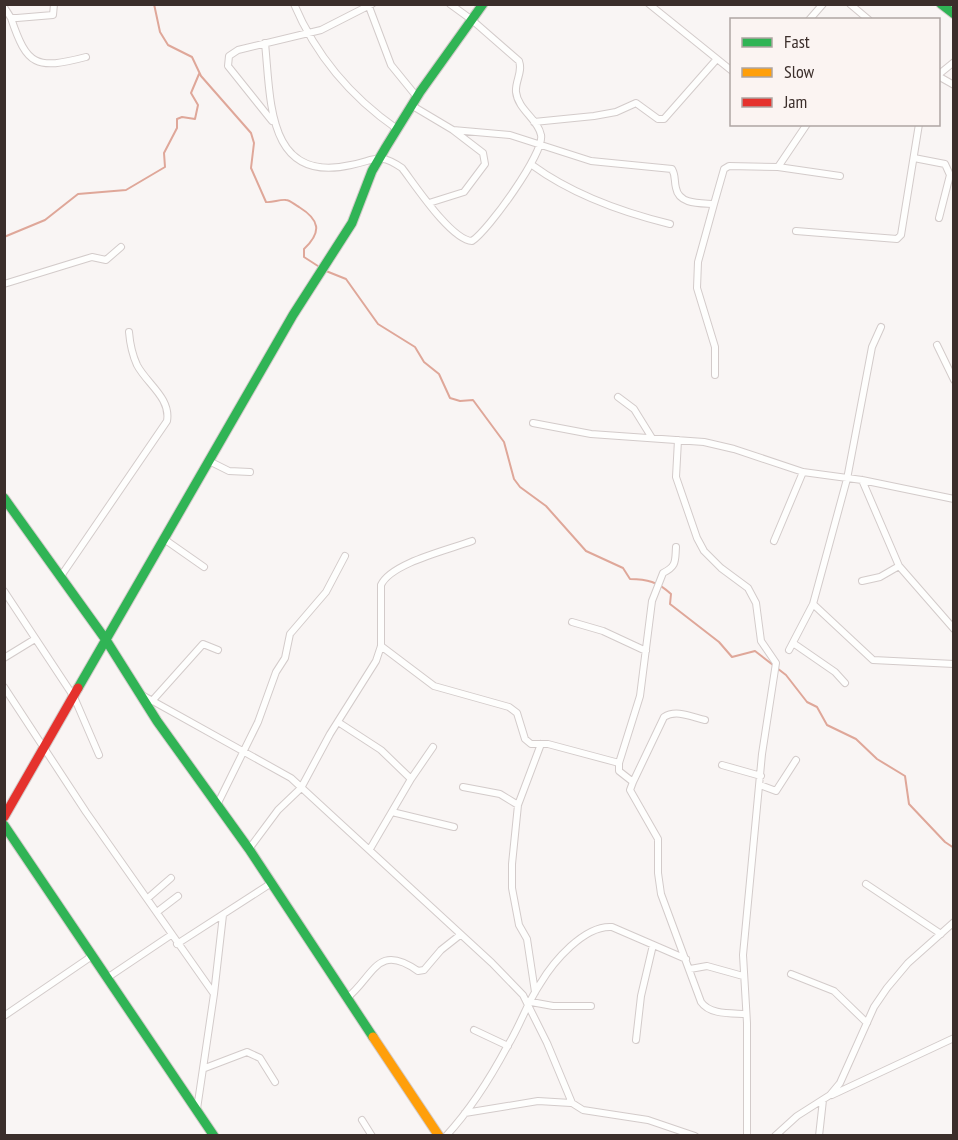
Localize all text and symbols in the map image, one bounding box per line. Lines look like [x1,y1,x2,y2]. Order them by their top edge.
legend [730,18,940,126]
text: Fast [784,30,810,53]
text: Slow [784,60,815,83]
text: Jam [783,90,807,113]

